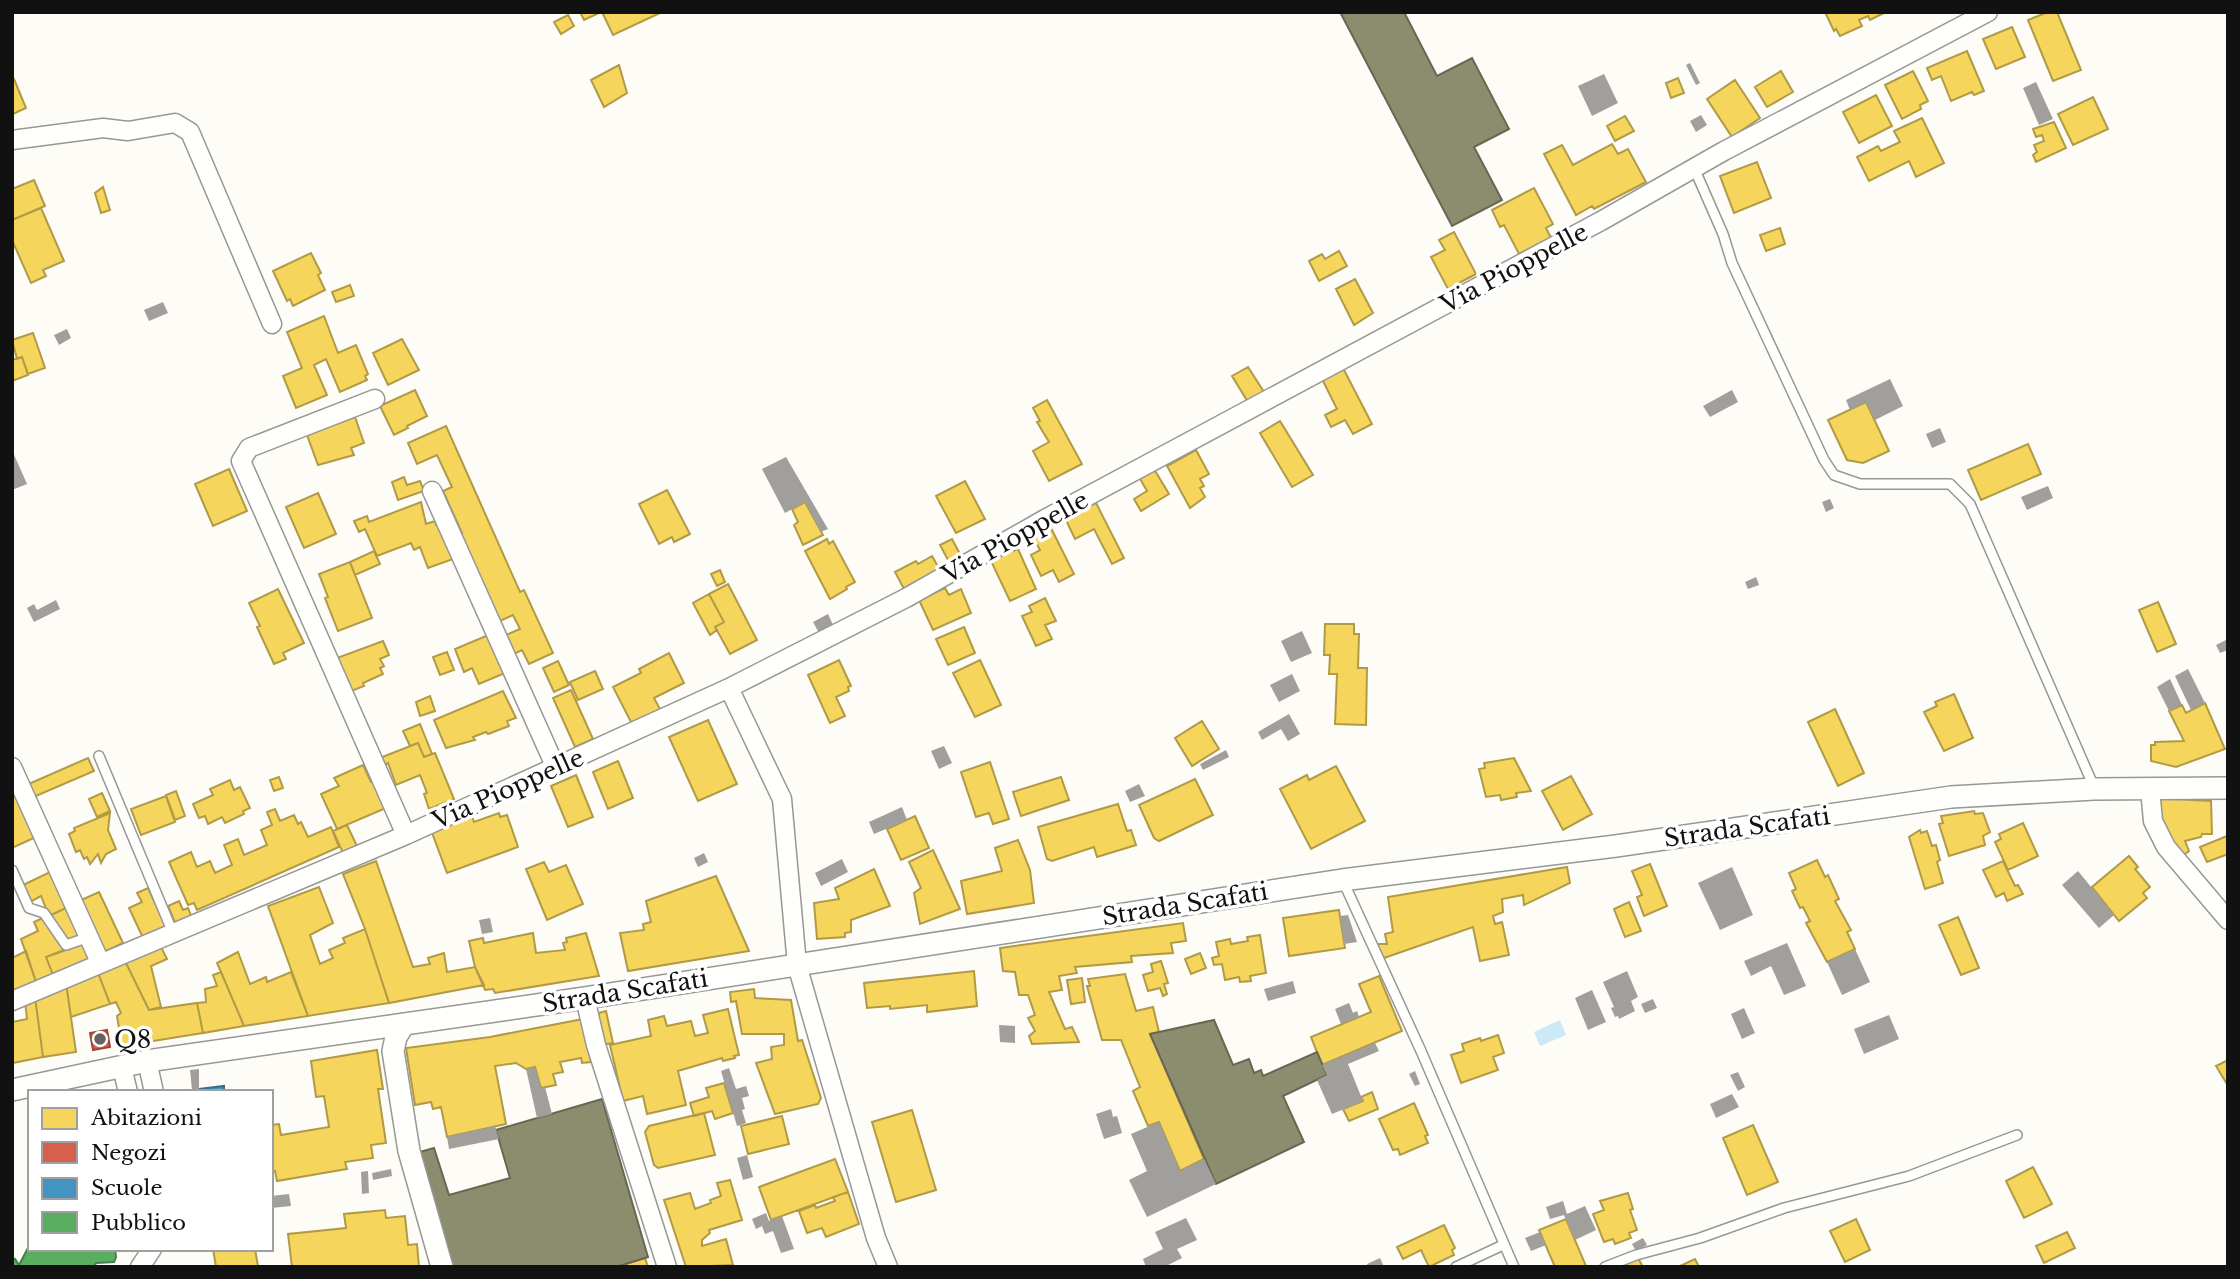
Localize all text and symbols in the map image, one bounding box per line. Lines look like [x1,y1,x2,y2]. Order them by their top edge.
street label: Via Pioppelle [1434,217,1593,319]
street label: Via Pioppelle [936,485,1093,590]
street label: Via Pioppelle [427,743,588,836]
street label: Strada Scafati [1662,801,1832,853]
street label: Strada Scafati [1100,877,1270,931]
street label: Strada Scafati [540,964,710,1018]
place label: Q8 [114,1025,151,1054]
marker: Q8 [92,1031,108,1047]
legend [28,1090,273,1251]
text: Abitazioni [90,1105,202,1131]
text: Negozi [91,1140,166,1166]
text: Scuole [91,1175,162,1201]
text: Pubblico [91,1210,186,1236]

